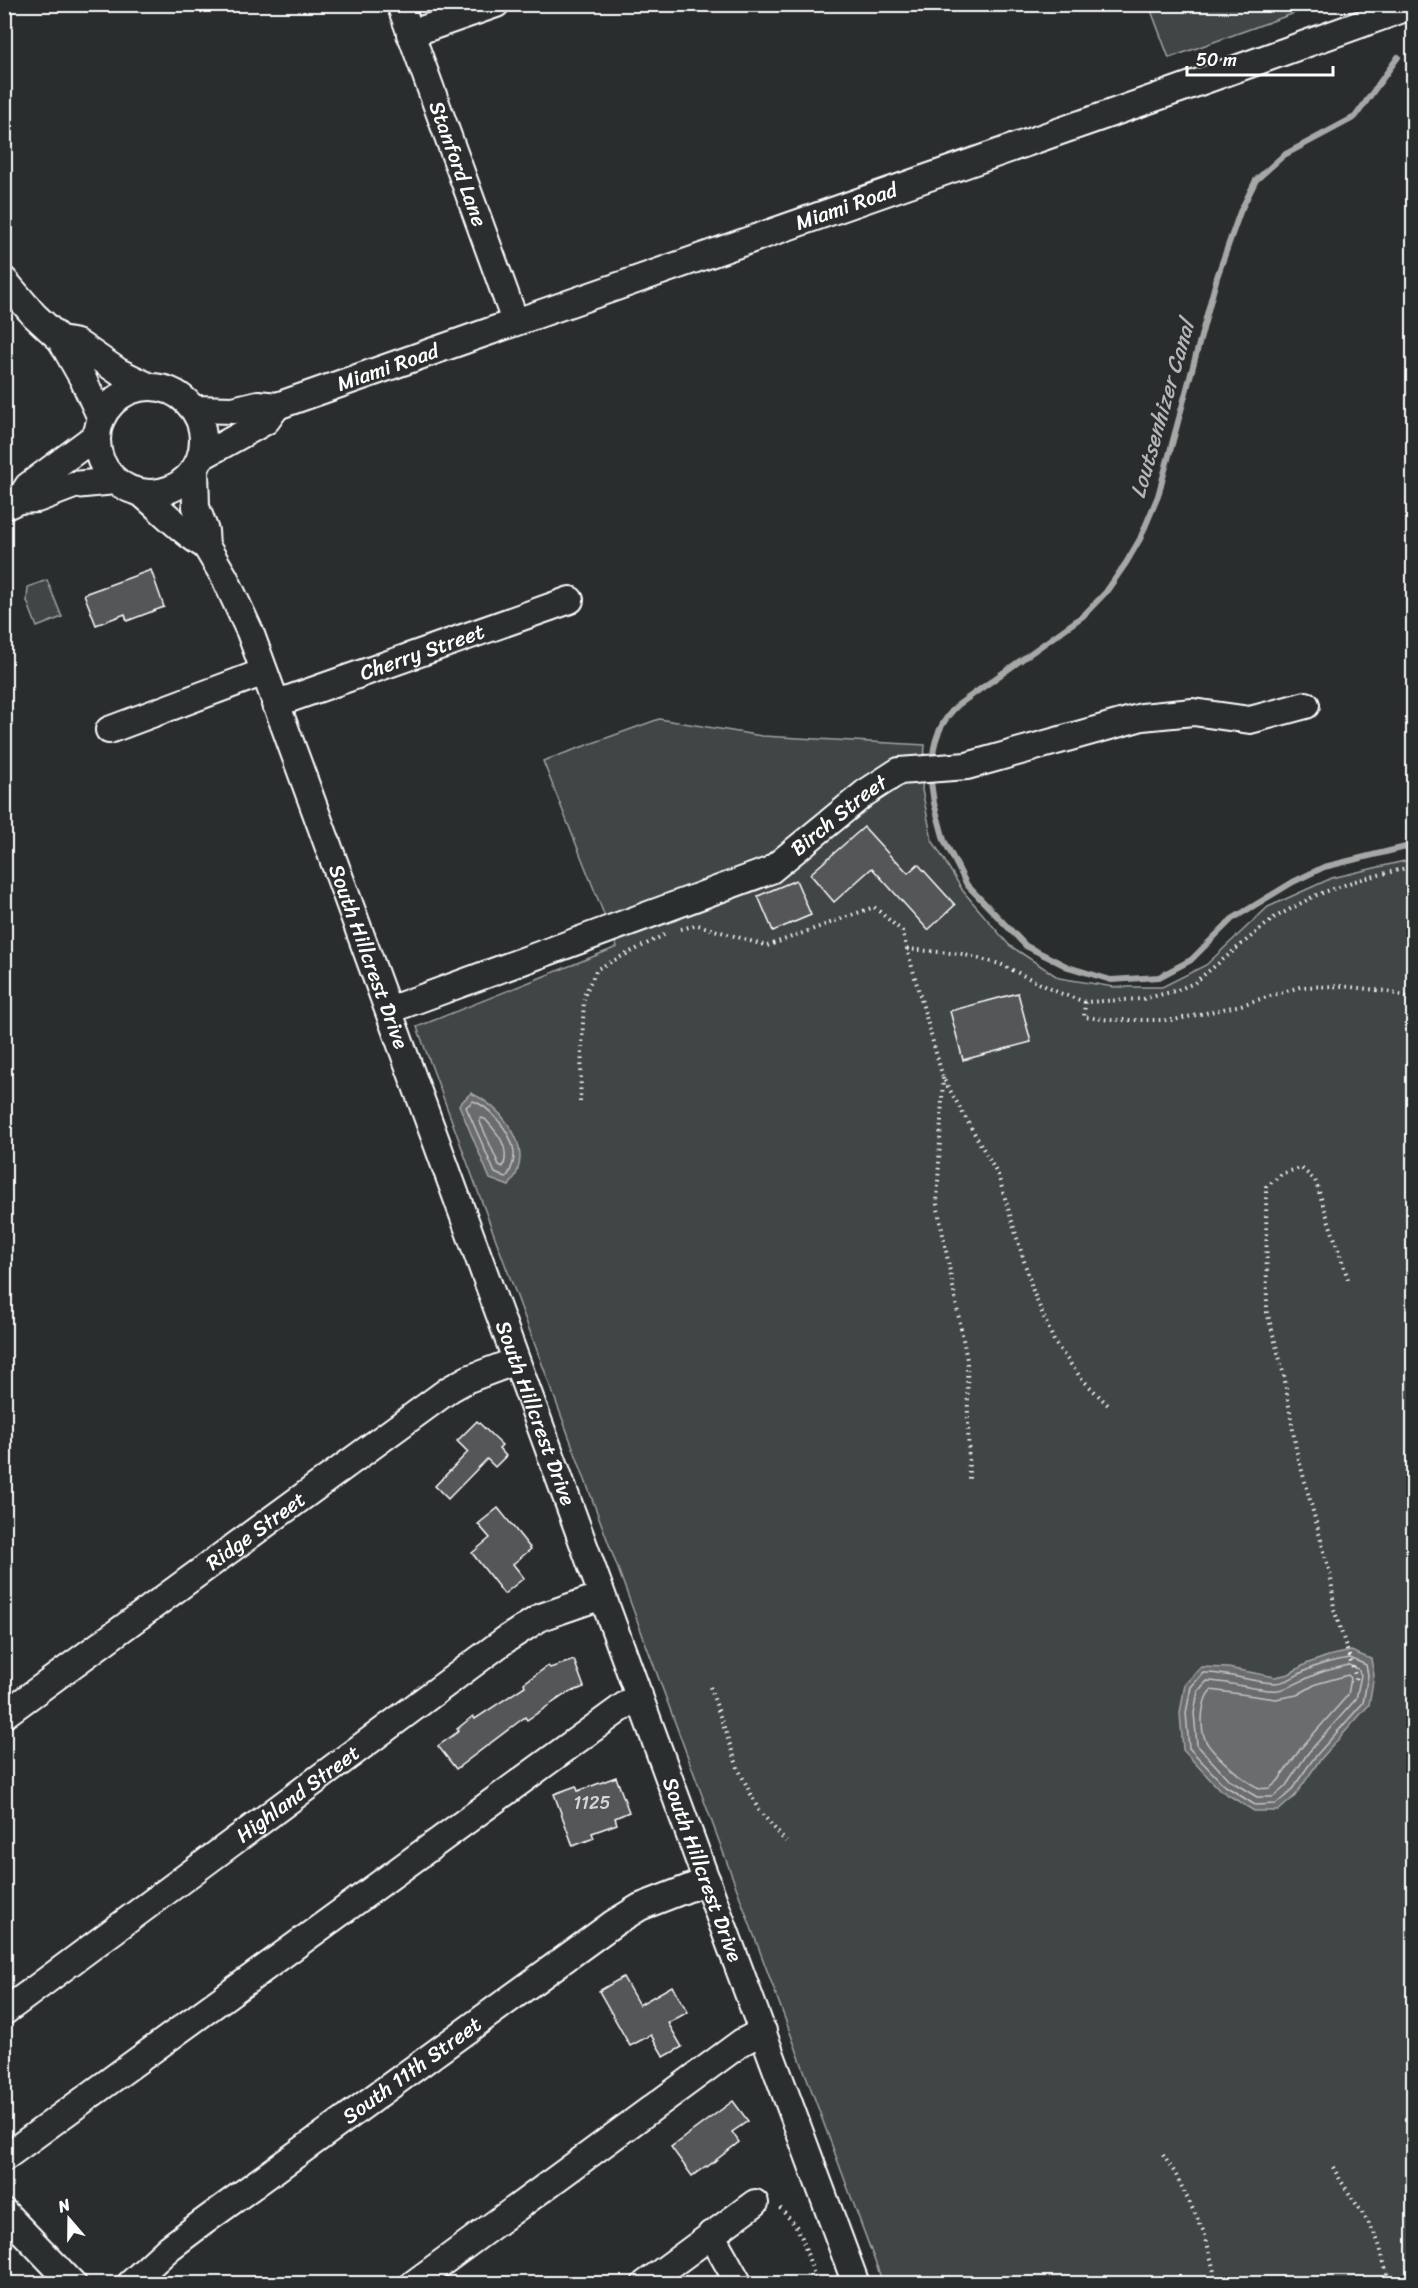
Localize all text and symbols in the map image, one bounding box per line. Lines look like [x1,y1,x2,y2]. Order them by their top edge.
scale bar [1187,39,1332,77]
text: 50 m [1196,44,1237,76]
street label: Stanford Lane [418,95,498,232]
street label: Miami Road [790,170,904,242]
water label: Loutsenhizer Canal [1118,311,1207,503]
street label: Miami Road [331,331,446,403]
street label: Cherry Street [354,613,490,692]
street label: Birch Street [782,763,896,866]
street label: South Hillcrest Drive [317,859,420,1054]
street label: South Hillcrest Drive [484,1315,587,1511]
street label: Ridge Street [197,1481,314,1581]
street label: Highland Street [227,1735,369,1853]
street label: South Hillcrest Drive [651,1772,754,1967]
house number: 1125 [574,1787,610,1819]
street label: South 11th Street [334,2006,490,2134]
north arrow [39,2189,99,2249]
text: N [53,2190,75,2221]

